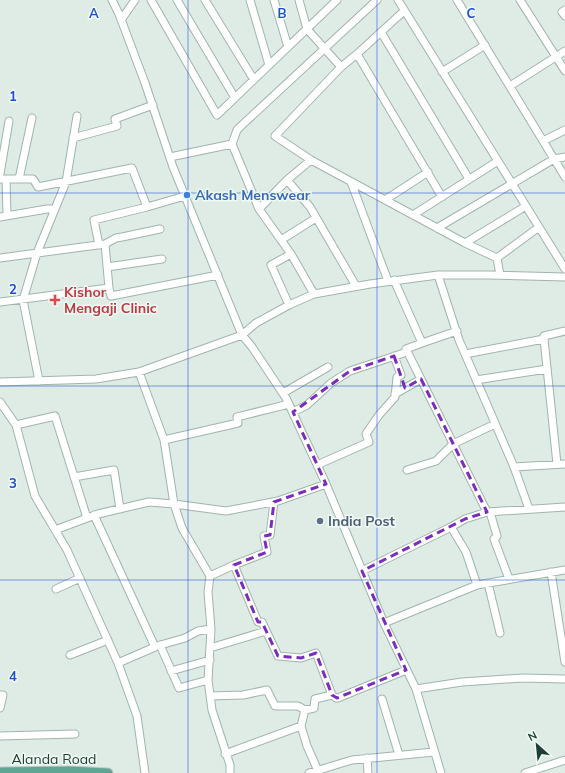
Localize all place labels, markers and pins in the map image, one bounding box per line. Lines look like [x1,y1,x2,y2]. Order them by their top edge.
place label: Akash Menswear [195,186,311,204]
marker: Akash Menswear [182,190,192,200]
place label: Kishor Mengaji Clinic [64,283,157,317]
marker: Kishor Mengaji Clinic [49,294,61,306]
place label: India Post [328,512,395,530]
marker: India Post [315,516,325,526]

